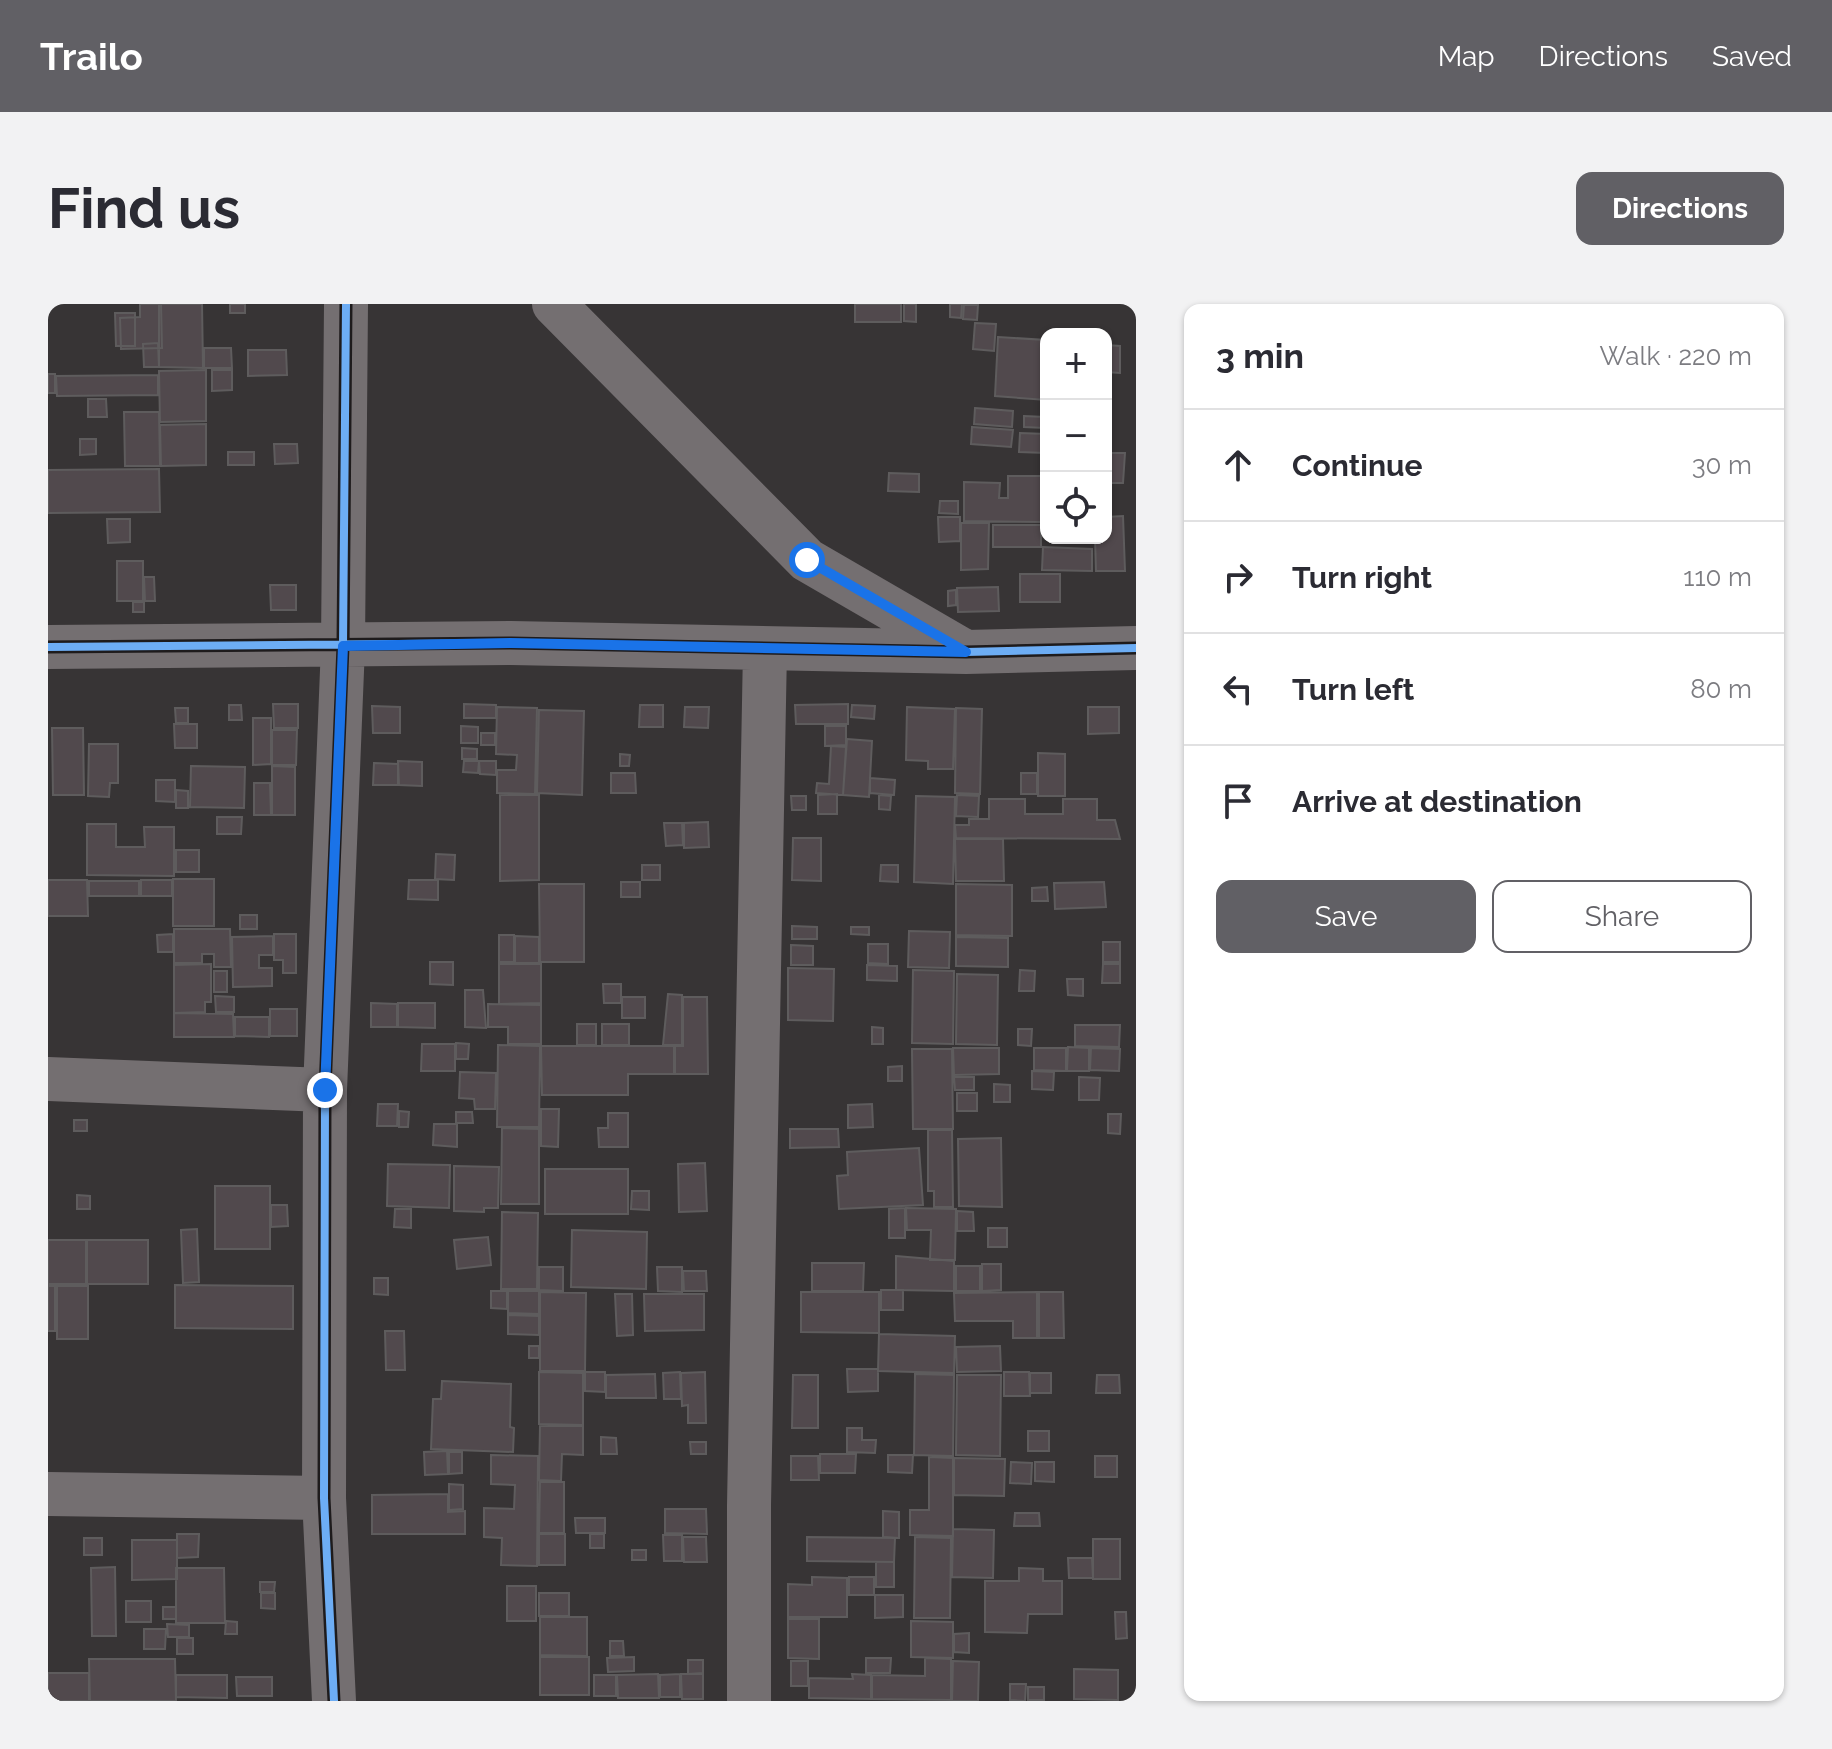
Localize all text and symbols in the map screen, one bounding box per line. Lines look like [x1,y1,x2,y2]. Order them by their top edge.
text: Trailo [40,34,143,79]
text: Map [1438,40,1495,73]
text: Directions [1539,40,1668,73]
text: Saved [1712,40,1792,73]
button: Directions [1576,172,1784,245]
text: Find us [48,175,240,241]
map controls [1040,328,1112,544]
button: + [1040,328,1112,400]
text: 3 min [1216,336,1304,376]
text: Walk · 220 m [1599,341,1752,371]
button: − [1040,400,1112,472]
icon: ahead [1216,443,1260,487]
text: Continue [1292,448,1423,483]
text: 30 m [1692,450,1752,480]
button: locate [1040,472,1112,544]
route start [789,542,825,578]
icon: right [1216,555,1260,599]
text: Turn right [1292,560,1432,595]
text: 110 m [1683,562,1752,592]
icon: left [1216,667,1260,711]
text: Turn left [1292,672,1414,707]
text: 80 m [1690,674,1752,704]
icon: arrive [1216,779,1260,823]
text: Arrive at destination [1292,784,1582,819]
button: Save [1216,880,1476,953]
button: Share [1492,880,1752,953]
route end [307,1072,343,1108]

